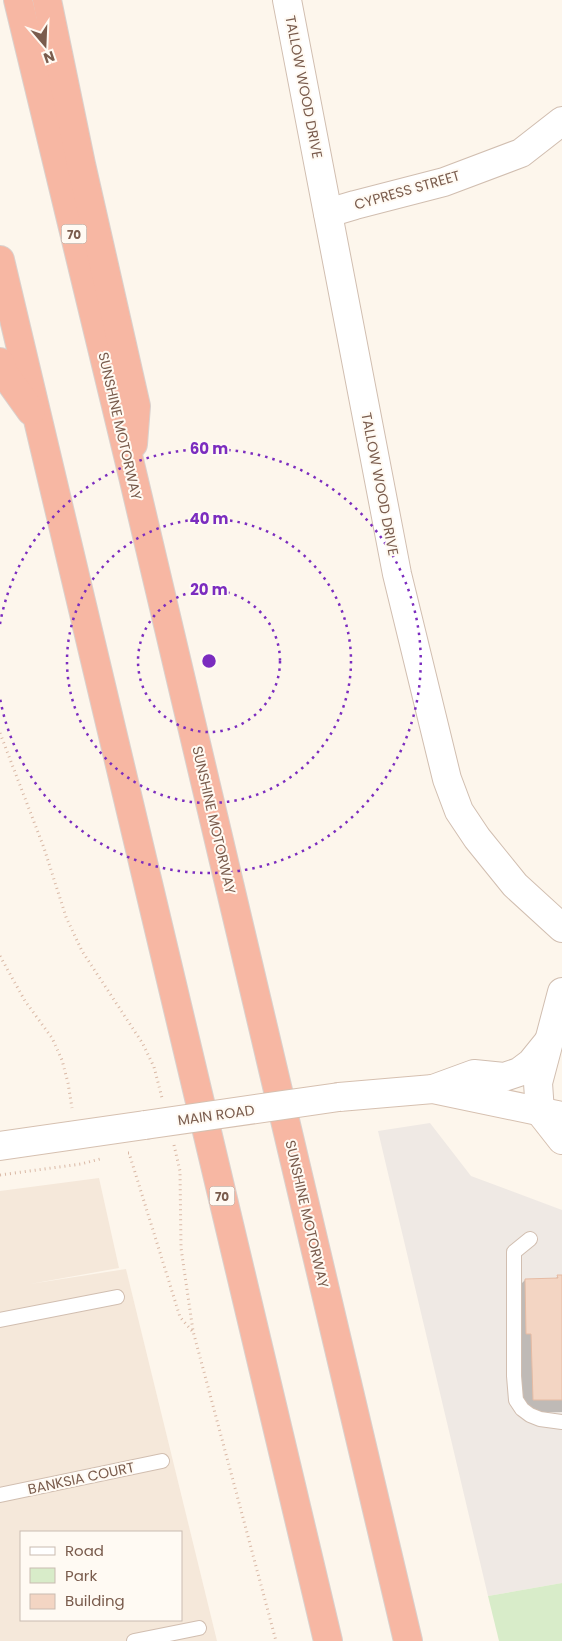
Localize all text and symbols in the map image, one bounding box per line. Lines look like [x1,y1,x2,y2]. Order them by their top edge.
street label: TALLOW WOOD DRIVE [280,14,328,160]
north arrow [20,20,70,70]
text: N [41,46,57,68]
street label: CYPRESS STREET [352,165,463,215]
road number: 70 [62,224,86,243]
street label: SUNSHINE MOTORWAY [93,350,147,502]
street label: TALLOW WOOD DRIVE [356,411,404,557]
text: 60 m [190,438,228,459]
text: 40 m [189,508,229,529]
text: 20 m [190,579,228,600]
centre of rings [200,652,218,670]
street label: SUNSHINE MOTORWAY [187,744,241,896]
street label: MAIN ROAD [176,1100,256,1130]
street label: SUNSHINE MOTORWAY [280,1138,334,1290]
road number: 70 [210,1186,234,1206]
street label: BANKSIA COURT [26,1457,137,1499]
legend [20,1531,182,1621]
text: Road [65,1540,104,1561]
text: Park [65,1565,97,1586]
text: Building [65,1590,125,1611]

